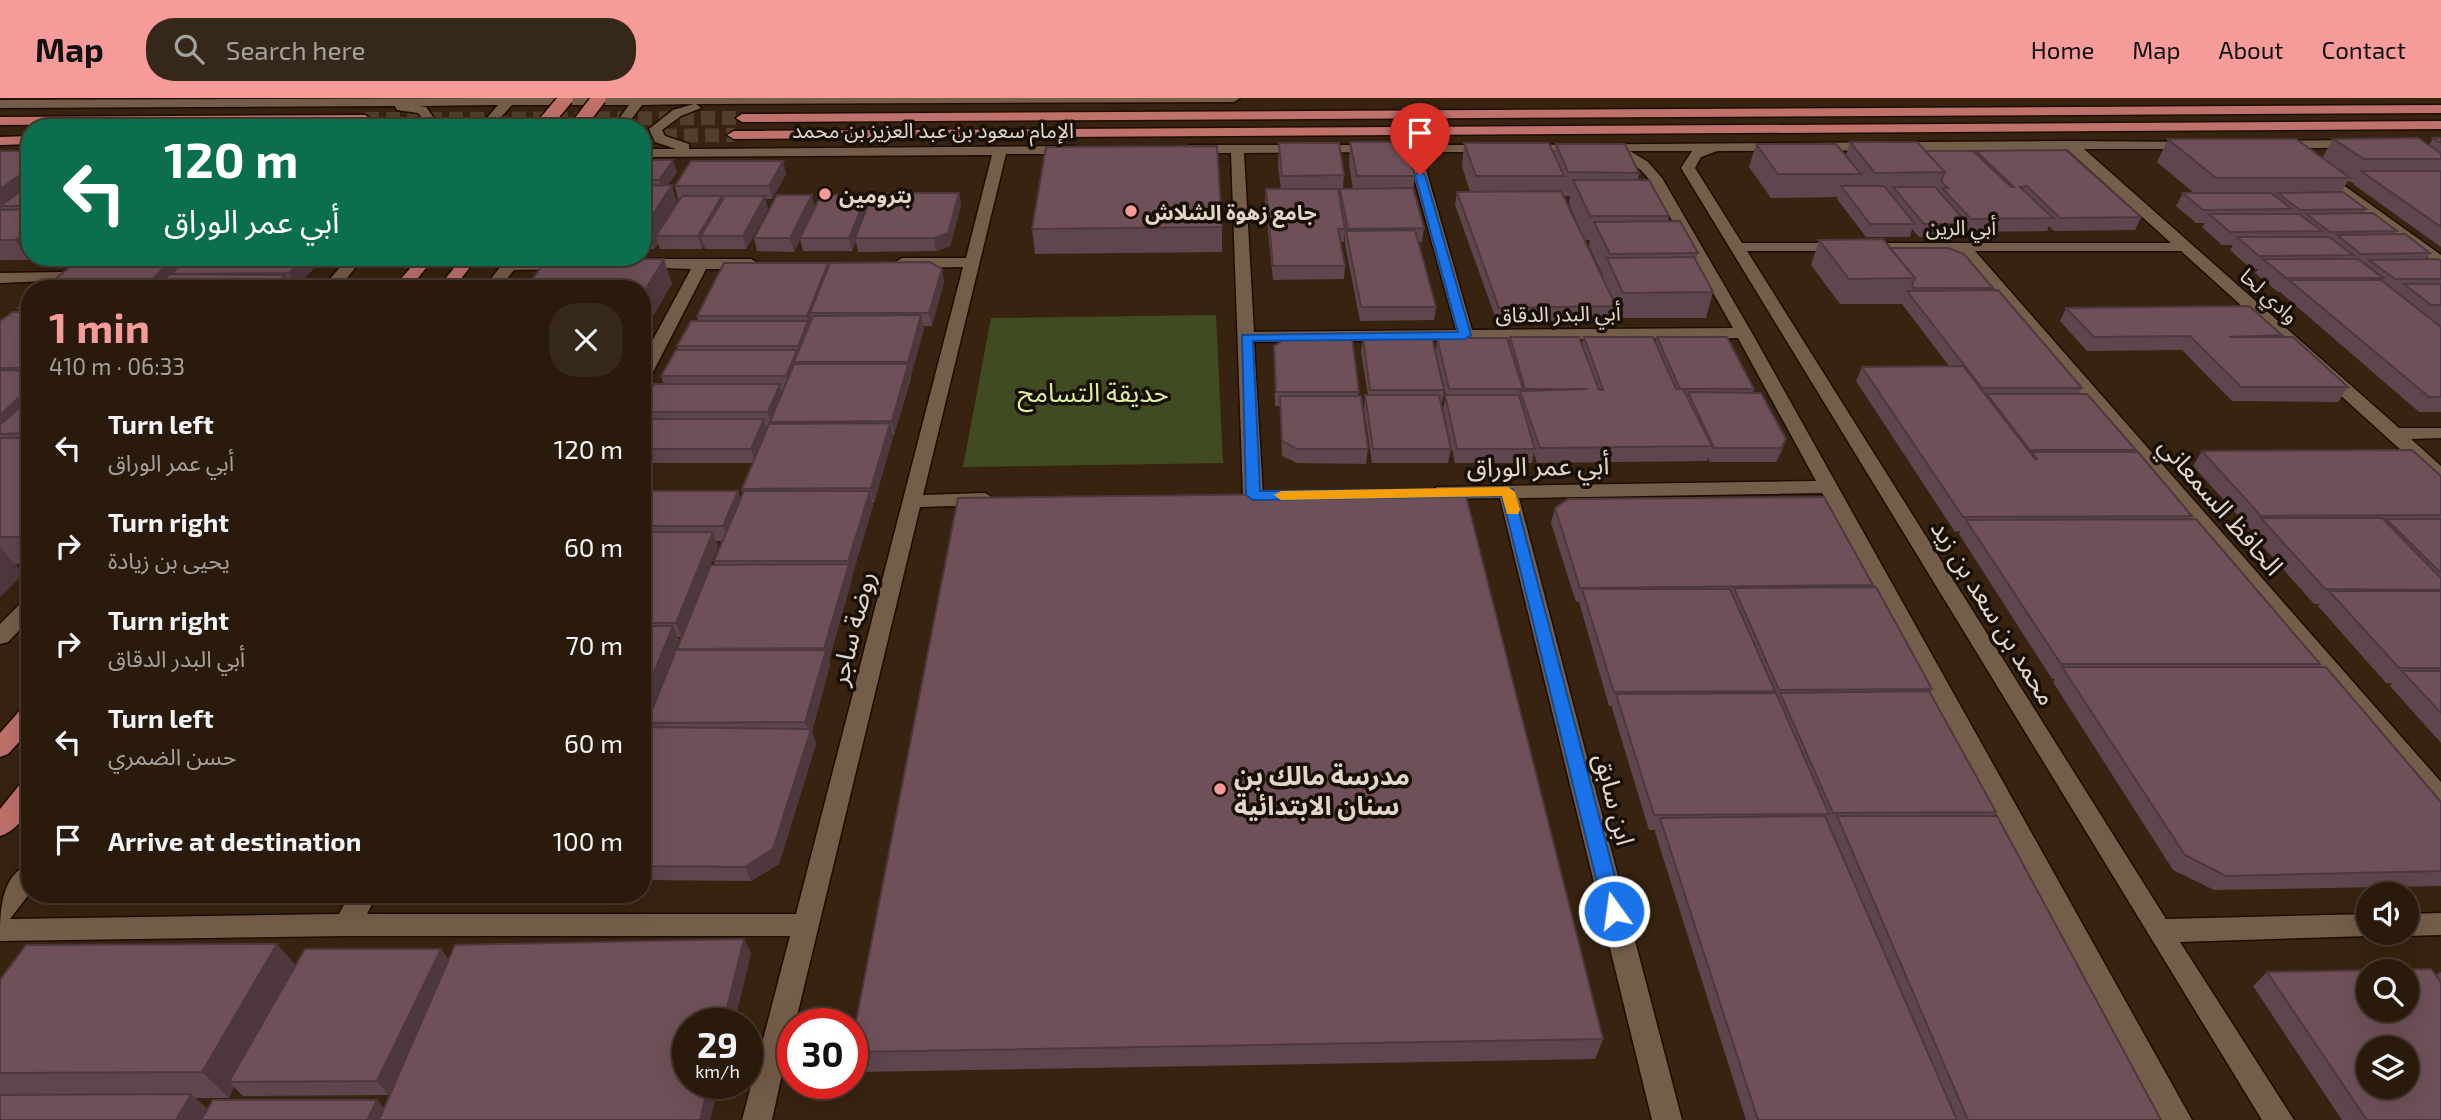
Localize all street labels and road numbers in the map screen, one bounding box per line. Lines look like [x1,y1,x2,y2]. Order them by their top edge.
street label: الإمام سعود بن عبد العزيز بن محمد [792,117,1074,147]
street label: أبي الرين [1926,214,1996,243]
street label: وادي لحا [2232,262,2304,331]
street label: أبي البدر الدقاق [1495,299,1621,331]
street label: الحافظ السمعاني [2149,429,2291,585]
street label: أبي عمر الوراق [1466,448,1610,488]
street label: محمد بن سعد بن زيد [1925,514,2064,711]
street label: روضة ساجر [822,568,881,690]
street label: ابن سابق [1588,750,1642,849]

